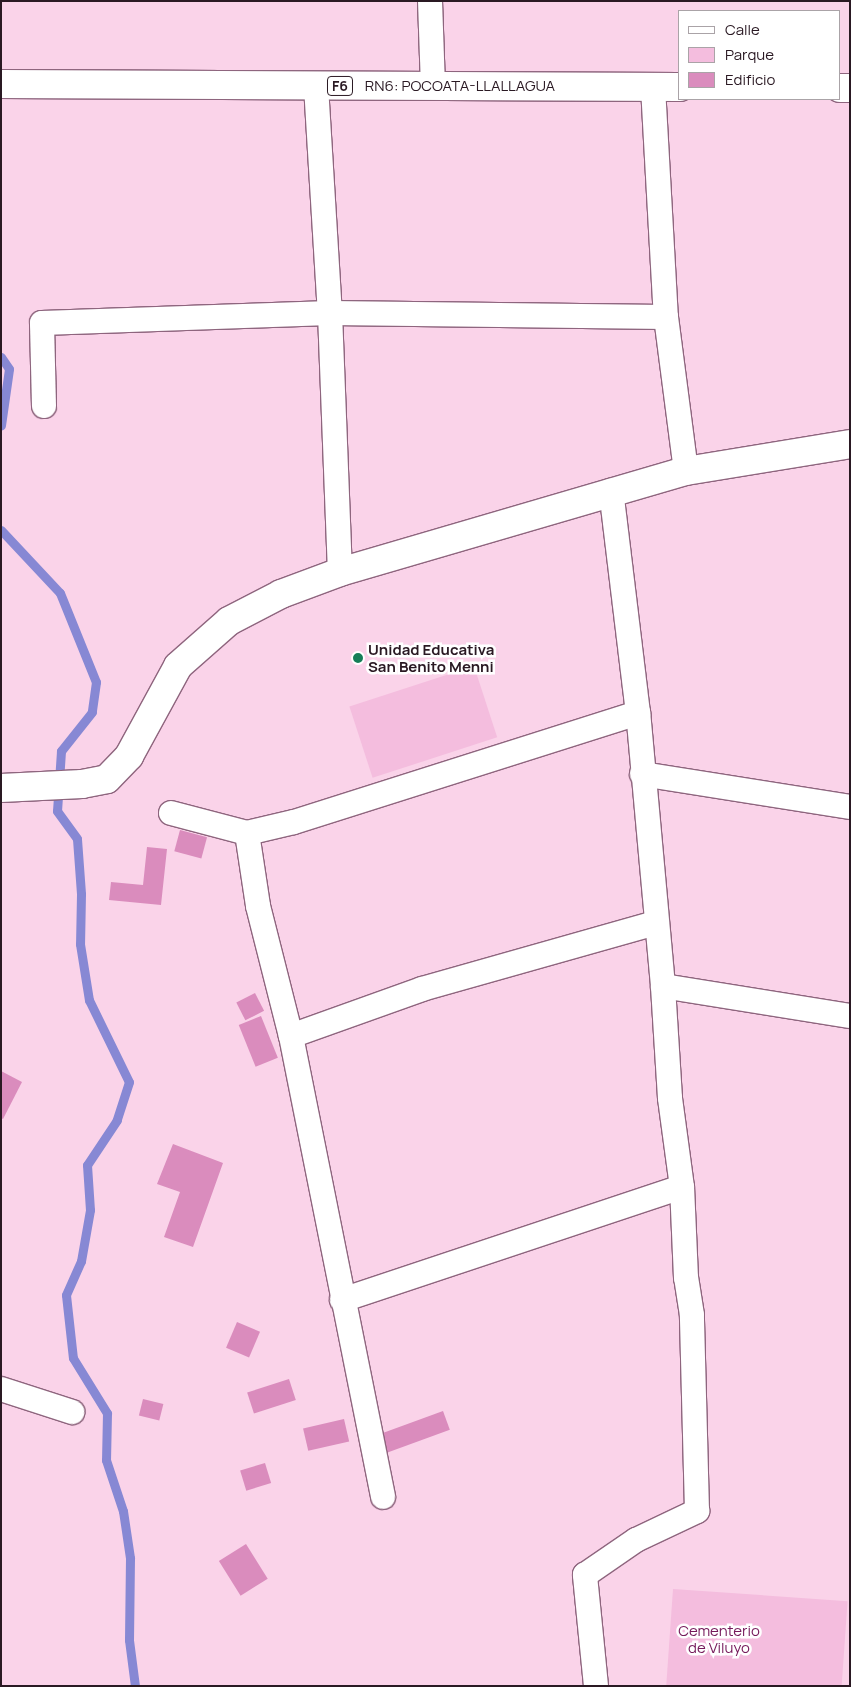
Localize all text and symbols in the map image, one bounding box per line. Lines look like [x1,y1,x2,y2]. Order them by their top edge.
legend [678,10,841,100]
text: Calle [725,19,760,40]
text: Parque [725,44,774,65]
text: Edificio [725,69,775,90]
road number: F6 [326,74,354,98]
street label: RN6: POCOATA-LLALLAGUA [365,77,555,95]
place label: Unidad Educativa San Benito Menni [368,640,494,675]
marker: Unidad Educativa San Benito Menni [352,652,364,664]
park label: Cementerio de Viluyo [678,1621,760,1656]

